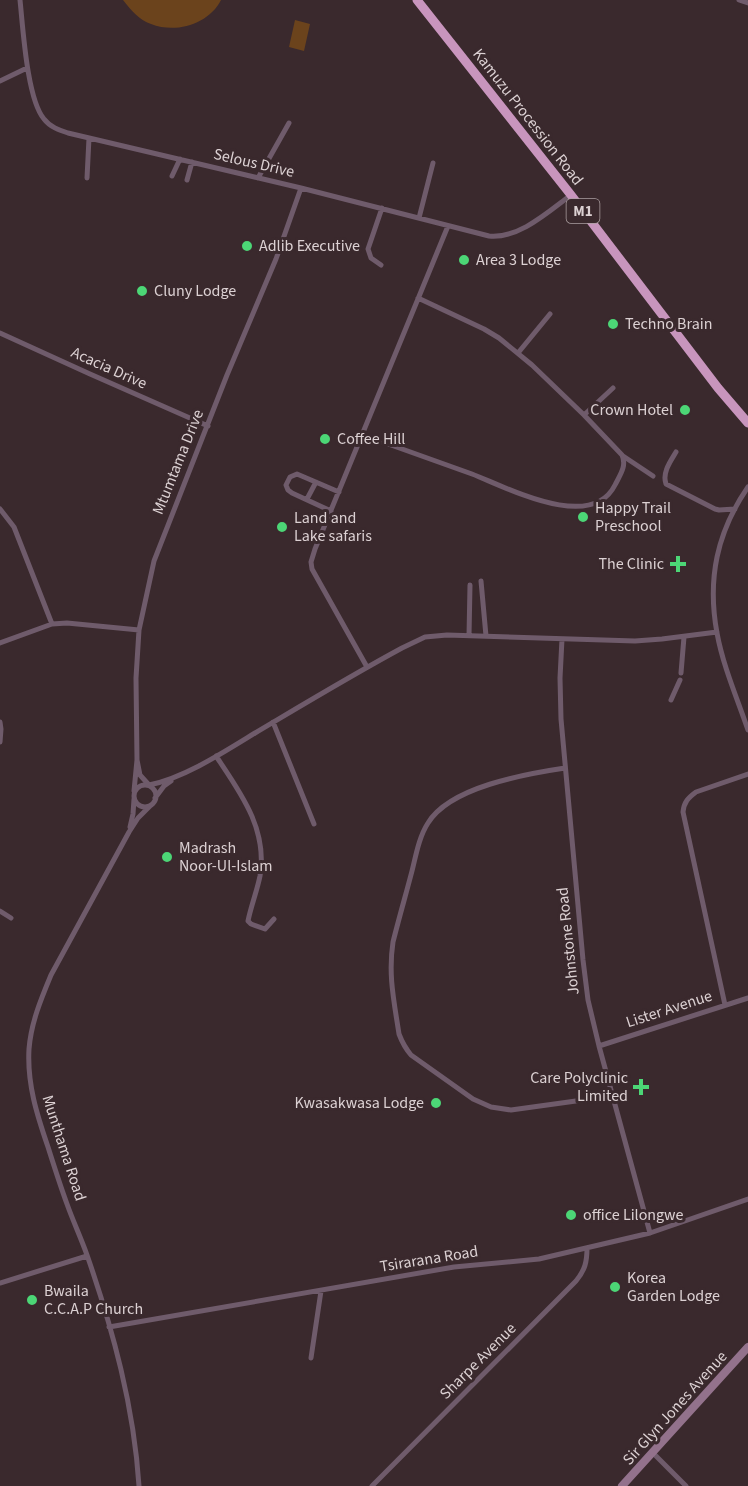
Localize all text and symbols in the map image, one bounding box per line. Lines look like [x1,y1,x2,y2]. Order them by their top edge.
street label: Kamuzu Procession Road [468,44,588,190]
street label: Selous Drive [211,143,297,183]
road number: M1 [566,199,600,223]
place label: Adlib Executive [259,235,360,257]
marker: Adlib Executive [240,239,254,253]
place label: Area 3 Lodge [476,249,561,271]
marker: Area 3 Lodge [457,253,471,267]
place label: Cluny Lodge [154,280,236,302]
marker: Cluny Lodge [135,284,149,298]
place label: Techno Brain [625,313,712,335]
marker: Techno Brain [606,317,620,331]
street label: Acacia Drive [67,341,151,395]
place label: Crown Hotel [590,399,673,421]
marker: Crown Hotel [678,403,692,417]
street label: Mtumtama Drive [147,406,209,518]
place label: Coffee Hill [337,428,405,450]
marker: Coffee Hill [318,432,332,446]
place label: Happy Trail Preschool [595,497,671,537]
place label: Land and Lake safaris [294,507,372,547]
marker: Happy Trail Preschool [576,510,590,524]
marker: Land and Lake safaris [275,520,289,534]
place label: The Clinic [598,553,664,575]
marker: The Clinic [669,555,687,573]
place label: Madrash Noor-Ul-Islam [179,837,273,877]
marker: Madrash Noor-Ul-Islam [160,850,174,864]
street label: Johnstone Road [551,886,585,996]
street label: Lister Avenue [623,985,715,1033]
place label: Care Polyclinic Limited [530,1067,628,1107]
marker: Care Polyclinic Limited [632,1078,650,1096]
street label: Munthama Road [37,1092,91,1204]
place label: Kwasakwasa Lodge [295,1092,424,1114]
marker: Kwasakwasa Lodge [429,1096,443,1110]
place label: office Lilongwe [583,1204,684,1226]
marker: office Lilongwe [564,1208,578,1222]
street label: Tsirarana Road [378,1240,480,1278]
place label: Korea Garden Lodge [627,1267,720,1307]
place label: Bwaila C.C.A.P Church [44,1280,143,1320]
marker: Korea Garden Lodge [608,1280,622,1294]
marker: Bwaila C.C.A.P Church [25,1293,39,1307]
street label: Sharpe Avenue [435,1318,521,1404]
street label: Sir Glyn Jones Avenue [618,1346,732,1470]

